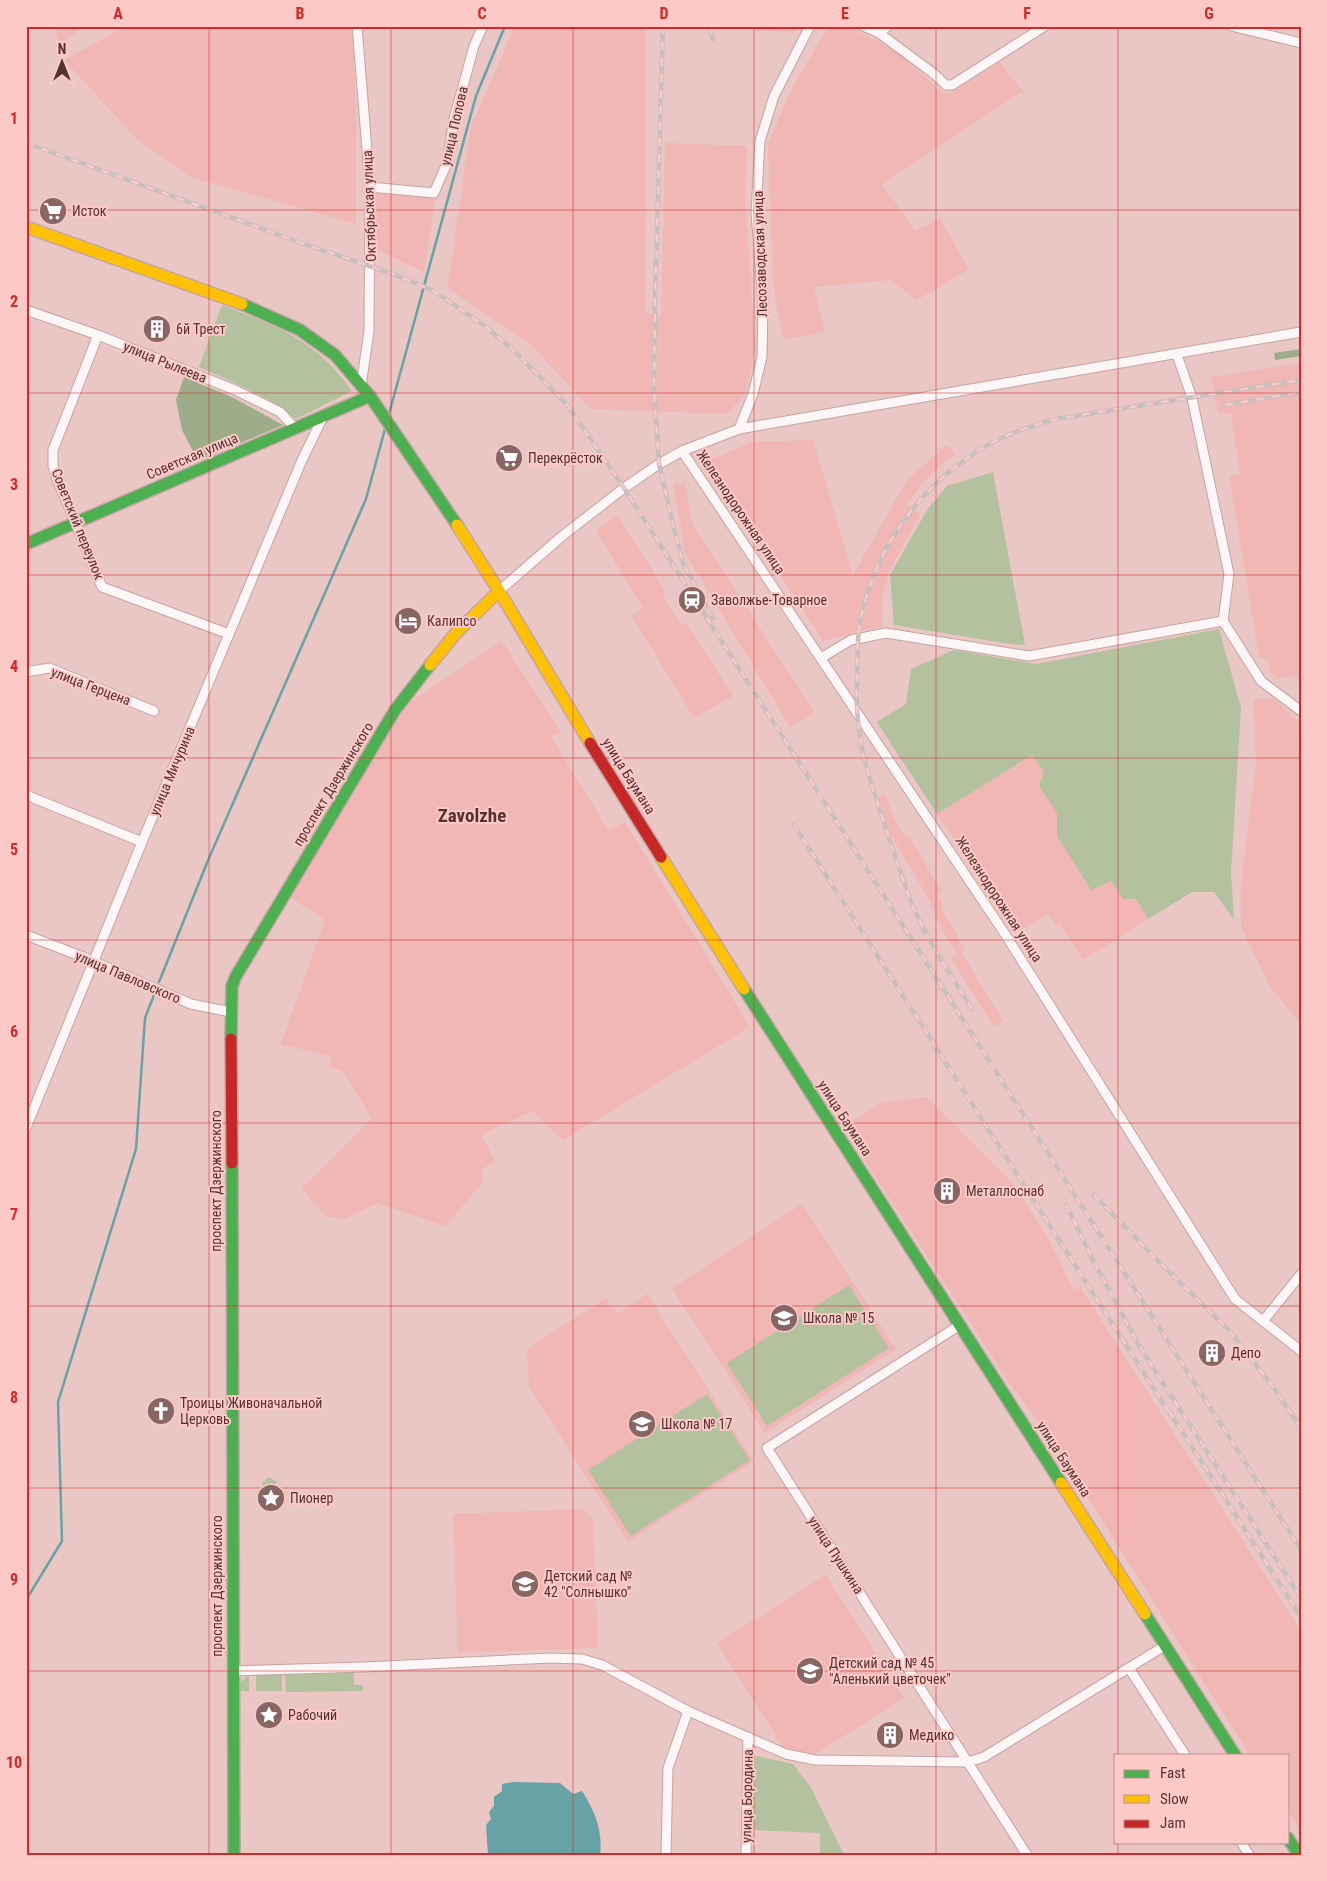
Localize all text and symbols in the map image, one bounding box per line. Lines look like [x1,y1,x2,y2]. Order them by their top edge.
text: A [113,4,123,23]
text: B [296,4,305,23]
text: C [477,4,487,23]
text: D [659,4,669,23]
text: E [841,4,849,23]
text: F [1023,4,1031,23]
text: G [1204,4,1214,23]
north arrow [38,38,88,88]
text: N [58,41,66,57]
street label: улица Попова [437,85,471,167]
text: 1 [10,109,18,128]
street label: Октябрьская улица [359,150,379,262]
street label: Лесозаводская улица [750,191,770,317]
supermarket icon: Исток [38,196,68,226]
place label: Исток [72,203,107,219]
text: 2 [10,292,18,311]
building icon: 6й Трест [142,314,172,344]
place label: 6й Трест [176,321,225,337]
street label: улица Рылеева [121,338,209,386]
street label: Советская улица [144,430,240,482]
supermarket icon: Перекрёсток [494,443,524,473]
street label: Железнодорожная улица [693,447,789,577]
place label: Перекрёсток [528,450,603,466]
street label: Советский переулок [48,466,108,582]
text: 3 [10,475,18,494]
station icon: Заволжье-Товарное [677,585,707,615]
place label: Заволжье-Товарное [711,592,828,608]
hotel icon: Калипсо [393,606,423,636]
place label: Калипсо [427,613,476,629]
text: 4 [10,657,18,676]
street label: улица Герцена [49,664,133,708]
street label: проспект Дзержинского [290,719,376,849]
street label: улица Мичурина [146,724,198,818]
street label: улица Баумана [599,735,659,817]
district label: Zavolzhe [438,804,506,827]
street label: Железнодорожная улица [952,833,1046,965]
text: 5 [10,840,18,859]
street label: улица Павловского [73,948,183,1006]
text: 6 [10,1022,18,1041]
street label: улица Баумана [815,1077,875,1159]
street label: проспект Дзержинского [208,1110,224,1252]
building icon: Металлоснаб [932,1176,962,1206]
place label: Металлоснаб [966,1183,1044,1199]
text: 7 [10,1205,18,1224]
school or university icon: Школа № 15 [769,1303,799,1333]
place label: Школа № 15 [803,1310,875,1326]
building icon: Депо [1197,1338,1227,1368]
place label: Депо [1231,1345,1261,1361]
text: 8 [10,1388,18,1407]
place label: Троицы Живоначальной Церковь [180,1395,322,1427]
church icon: Троицы Живоначальной Церковь [146,1396,176,1426]
school or university icon: Школа № 17 [627,1409,657,1439]
place label: Школа № 17 [661,1416,733,1432]
street label: улица Баумана [1034,1418,1094,1500]
place icon: Пионер [256,1483,286,1513]
place label: Пионер [290,1490,334,1506]
street label: улица Пушкина [805,1513,867,1597]
street label: проспект Дзержинского [209,1515,225,1657]
place label: Детский сад № 42 "Солнышко" [544,1568,632,1600]
school or university icon: Детский сад № 42 "Солнышко" [510,1569,540,1599]
text: 9 [10,1570,18,1589]
place label: Детский сад № 45 "Аленький цветочек" [829,1655,951,1687]
school or university icon: Детский сад № 45 "Аленький цветочек" [795,1656,825,1686]
place icon: Рабочий [254,1700,284,1730]
place label: Рабочий [288,1707,337,1723]
building icon: Медико [875,1720,905,1750]
place label: Медико [909,1727,954,1743]
street label: улица Бородина [738,1749,756,1843]
text: 10 [6,1753,22,1772]
legend [1114,1754,1290,1844]
text: Fast [1160,1764,1185,1782]
text: Slow [1160,1790,1189,1808]
text: Jam [1160,1814,1186,1832]

